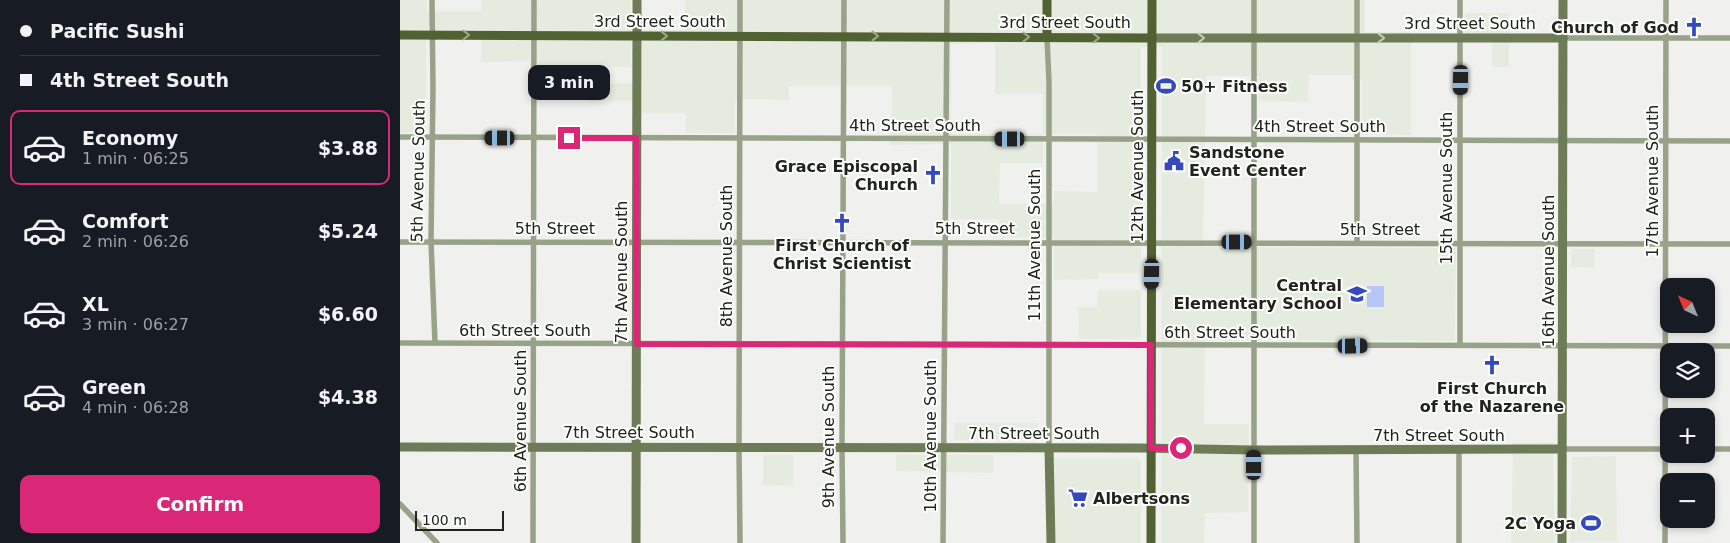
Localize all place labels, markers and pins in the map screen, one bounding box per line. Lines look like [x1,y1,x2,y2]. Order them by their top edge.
church icon: Church of God [1683,16,1705,38]
place label: Church of God [1551,18,1679,37]
sports icon: 50+ Fitness [1155,75,1177,97]
place label: 50+ Fitness [1181,77,1288,96]
place label: Sandstone Event Center [1189,143,1306,180]
public building icon: Sandstone Event Center [1163,150,1185,172]
place label: Grace Episcopal Church [775,157,918,194]
church icon: Grace Episcopal Church [922,164,944,186]
church icon: First Church of Christ Scientist [831,212,853,234]
place label: First Church of Christ Scientist [773,236,911,273]
place label: Central Elementary School [1174,276,1342,313]
school or university icon: Central Elementary School [1346,283,1368,305]
church icon: First Church of the Nazarene [1481,354,1503,376]
place label: First Church of the Nazarene [1420,379,1564,416]
supermarket icon: Albertsons [1067,487,1089,509]
place label: Albertsons [1093,489,1190,508]
sports icon: 2C Yoga [1580,512,1602,534]
place label: 2C Yoga [1504,514,1576,533]

